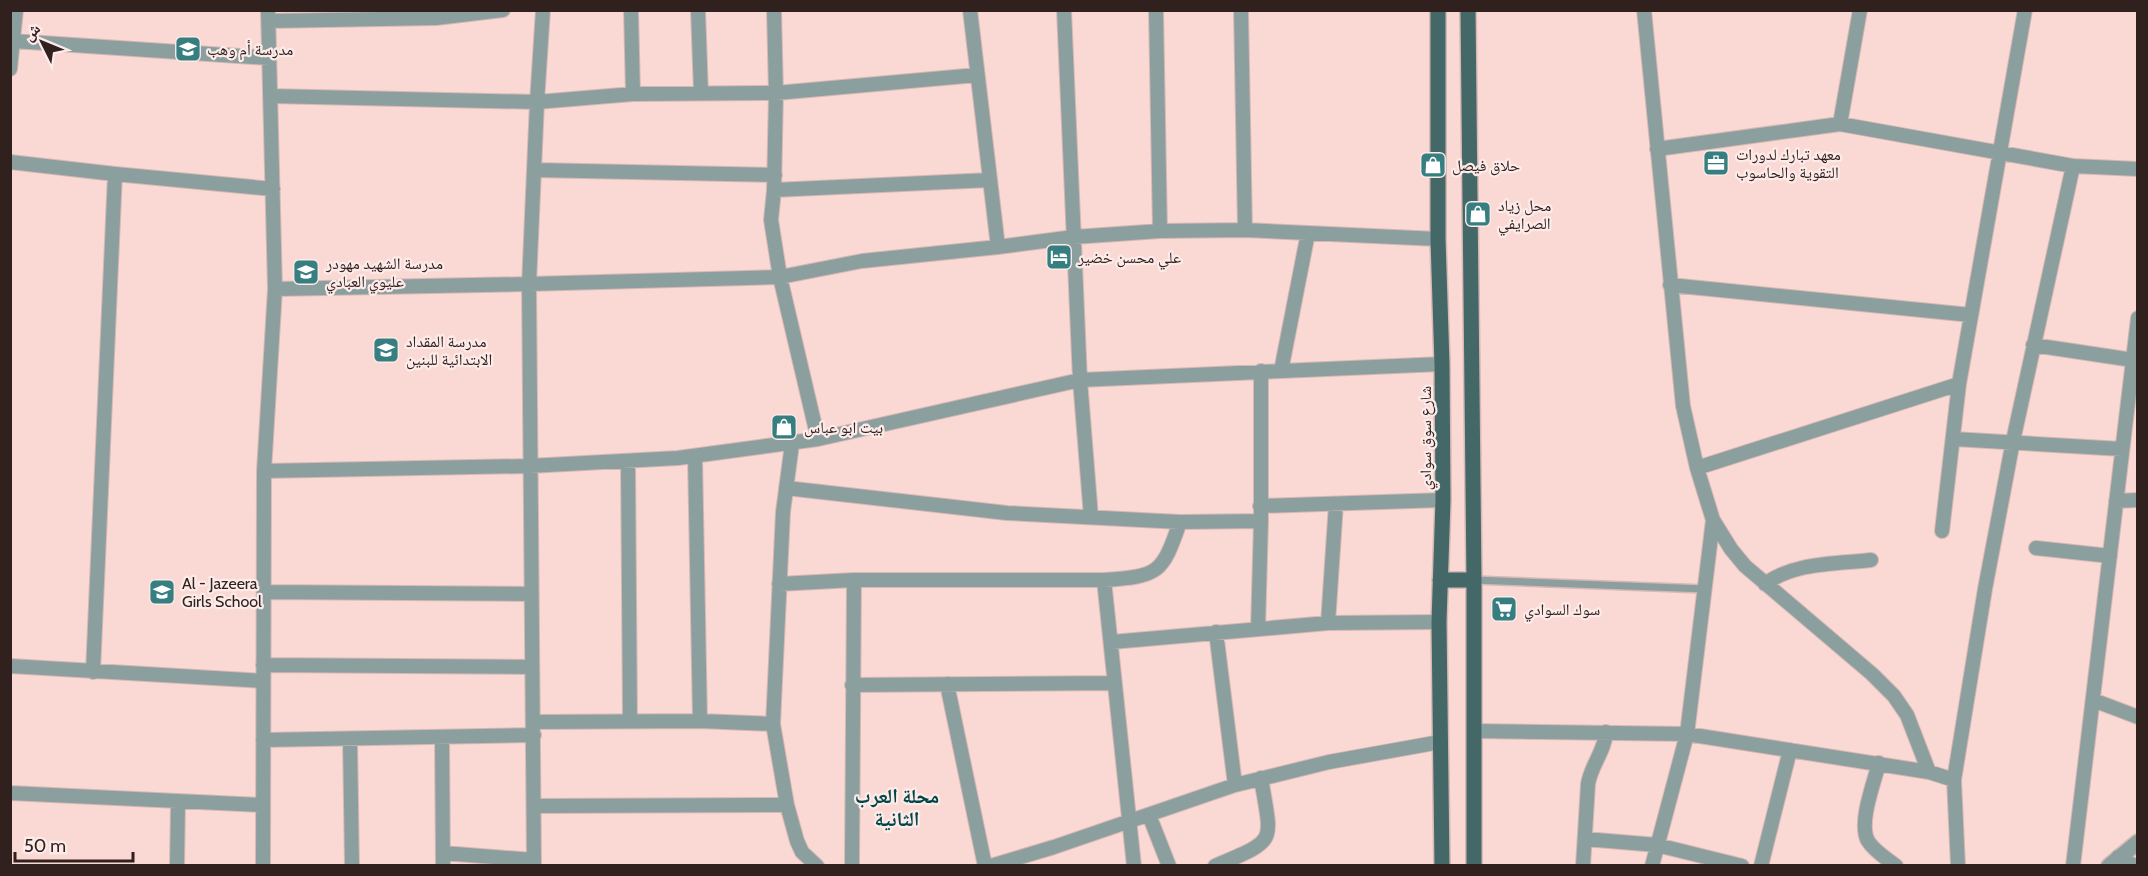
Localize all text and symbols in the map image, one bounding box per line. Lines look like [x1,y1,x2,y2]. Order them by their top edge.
north arrow [12,12,72,72]
text: ش [19,19,44,45]
school or university icon: مدرسة أم وهب [173,34,203,64]
place label: مدرسة أم وهب [207,40,293,60]
place label: معهد تبارك لدورات التقوية والحاسوب [1736,145,1841,182]
office icon: معهد تبارك لدورات التقوية والحاسوب [1701,148,1731,178]
shop icon: حلاق فيصل [1418,150,1448,180]
place label: حلاق فيصل [1452,156,1520,176]
place label: محل زياد الصرايفي [1498,196,1551,236]
shop icon: محل زياد الصرايفي [1463,199,1493,229]
hotel icon: علي محسن خضير [1044,242,1074,272]
place label: علي محسن خضير [1077,248,1181,270]
place label: مدرسة الشهيد مهودر عليوي العبادي [325,254,443,294]
school or university icon: مدرسة الشهيد مهودر عليوي العبادي [291,257,321,287]
place label: مدرسة المقداد الابتدائية للبنين [406,332,492,370]
school or university icon: مدرسة المقداد الابتدائية للبنين [371,335,401,365]
street label: شارع سوق سوادي [1416,386,1438,490]
shop icon: بيت ابو عباس [769,412,799,442]
place label: بيت ابو عباس [804,418,883,438]
place label: Al - Jazeera Girls School [182,574,262,611]
school or university icon: Al - Jazeera Girls School [147,577,177,607]
supermarket icon: سوك السوادي [1489,594,1519,624]
place label: سوك السوادي [1524,600,1600,622]
district label: محلة العرب الثانية [855,784,939,831]
scale bar [15,825,134,863]
text: 50 m [24,835,66,857]

